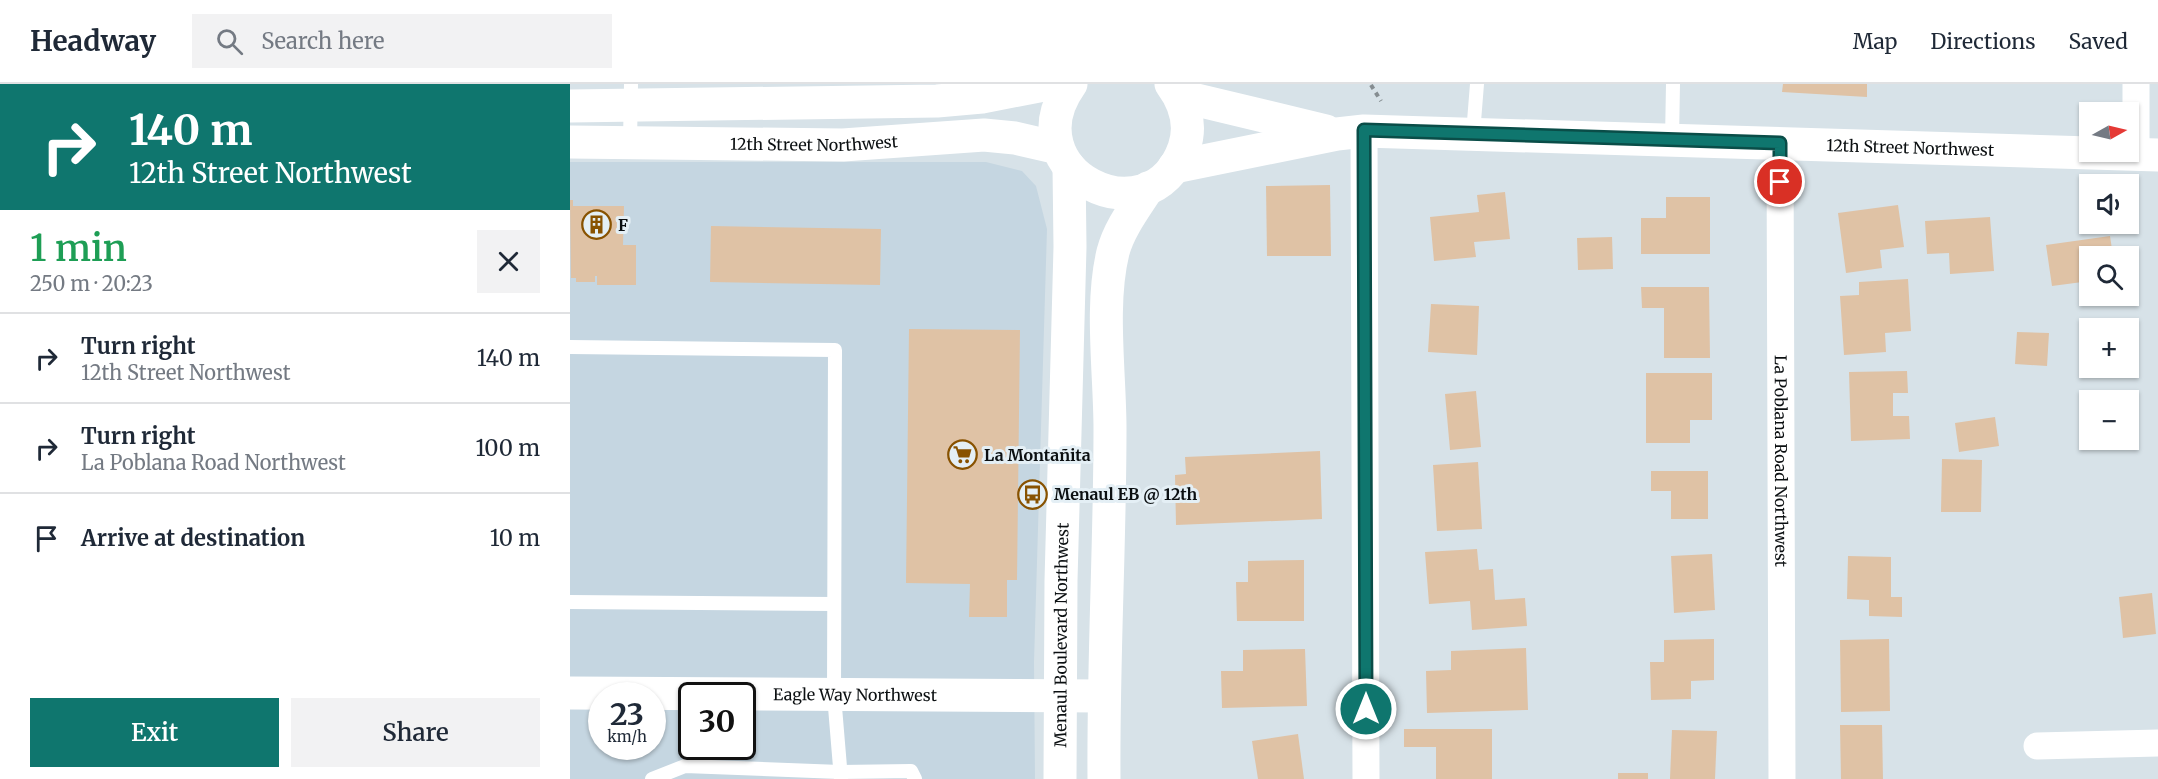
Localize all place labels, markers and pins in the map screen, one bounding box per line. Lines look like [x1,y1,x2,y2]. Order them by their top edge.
pin [1754,156,1805,207]
building icon: F [581,209,613,241]
place label: F [618,215,628,235]
supermarket icon: La Montañita [947,439,979,471]
place label: La Montañita [984,445,1091,465]
bus stop icon: Menaul EB @ 12th [1017,478,1049,510]
place label: Menaul EB @ 12th [1054,484,1198,504]

